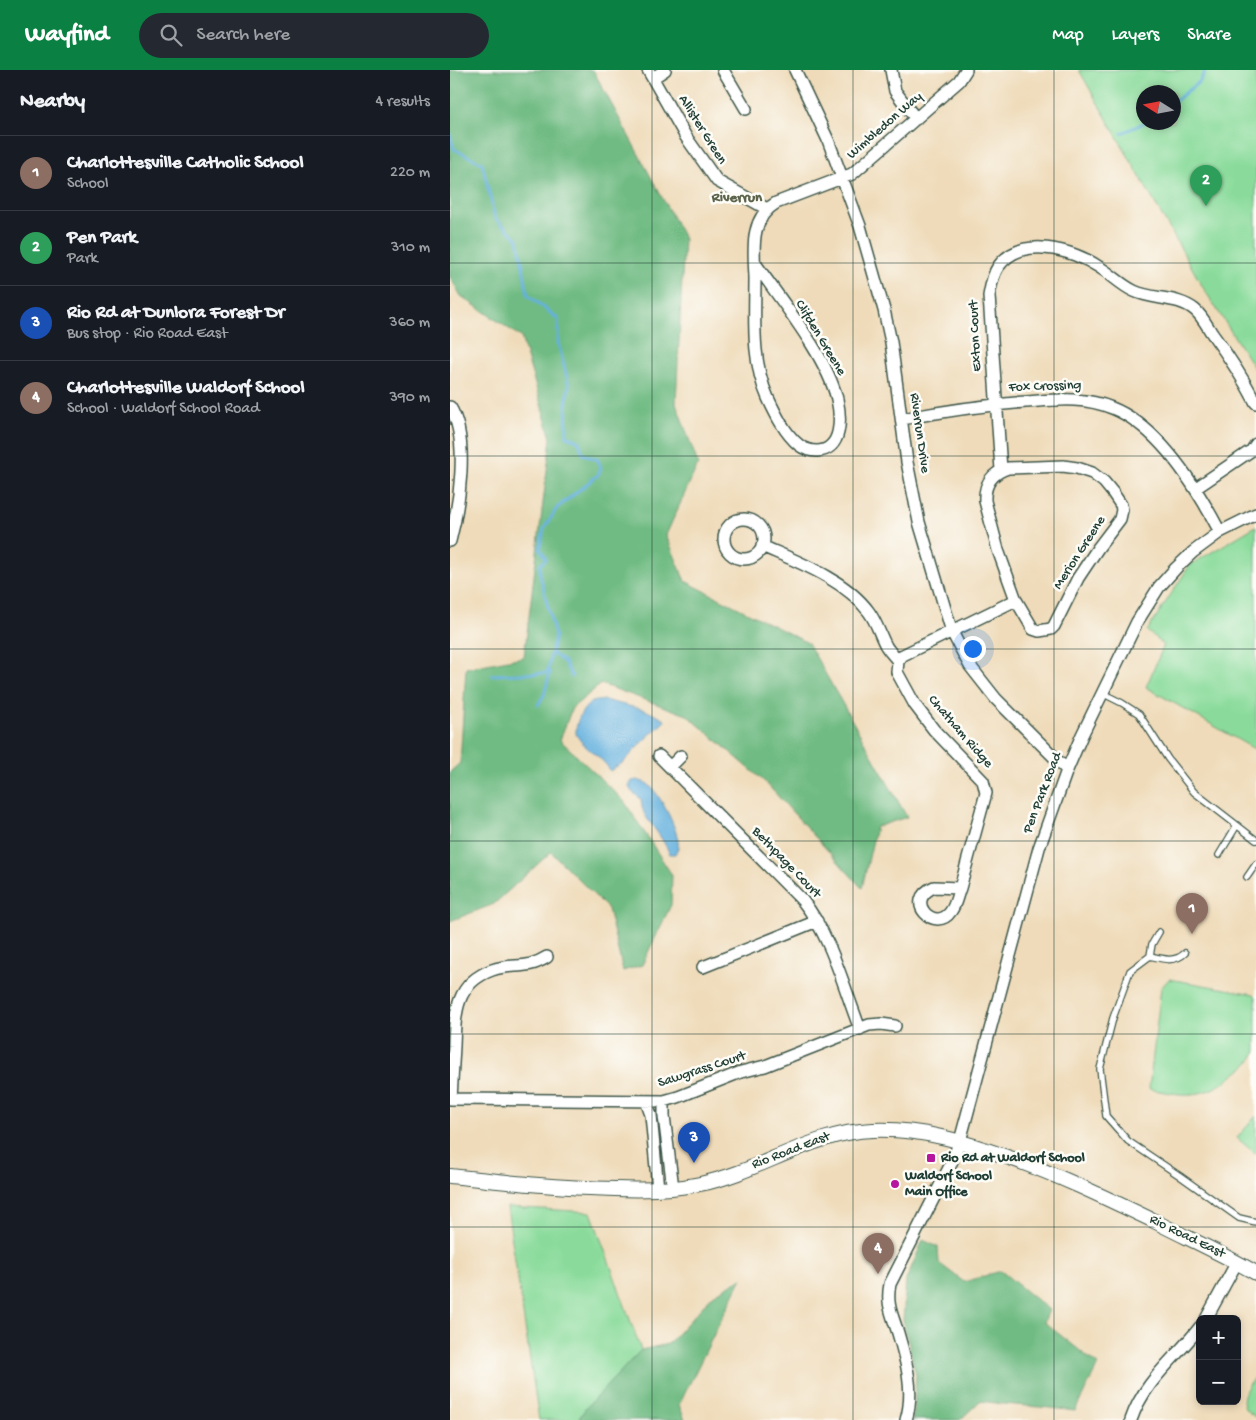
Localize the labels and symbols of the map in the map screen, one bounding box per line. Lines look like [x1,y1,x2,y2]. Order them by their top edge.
north arrow [1136,85,1181,130]
street label: Wimbledon Way [844,88,926,163]
street label: Allister Green [674,92,730,168]
pin: 2 [1190,165,1222,206]
district label: Riverrun [711,189,763,207]
street label: Clifden Greene [791,297,850,380]
street label: Exton Court [966,299,986,372]
street label: Fox Crossing [1007,377,1082,397]
street label: Riverrun Drive [905,392,933,475]
street label: Merion Greene [1050,512,1111,593]
your location [960,636,986,662]
street label: Chatham Ridge [924,692,997,772]
street label: Pen Park Road [1019,748,1067,837]
street label: Bethpage Court [747,823,825,903]
pin: 1 [1176,893,1208,934]
street label: Sawgrass Court [656,1047,749,1092]
pin: 3 [678,1122,710,1163]
street label: Rio Road East [750,1128,834,1174]
place label: Rio Rd at Waldorf School [940,1150,1085,1167]
marker: Rio Rd at Waldorf School [925,1152,937,1164]
place label: Waldorf School Main Office [904,1168,992,1201]
marker: Waldorf School Main Office [889,1178,901,1190]
street label: Rio Road East [1146,1211,1229,1263]
pin: 4 [862,1233,894,1274]

